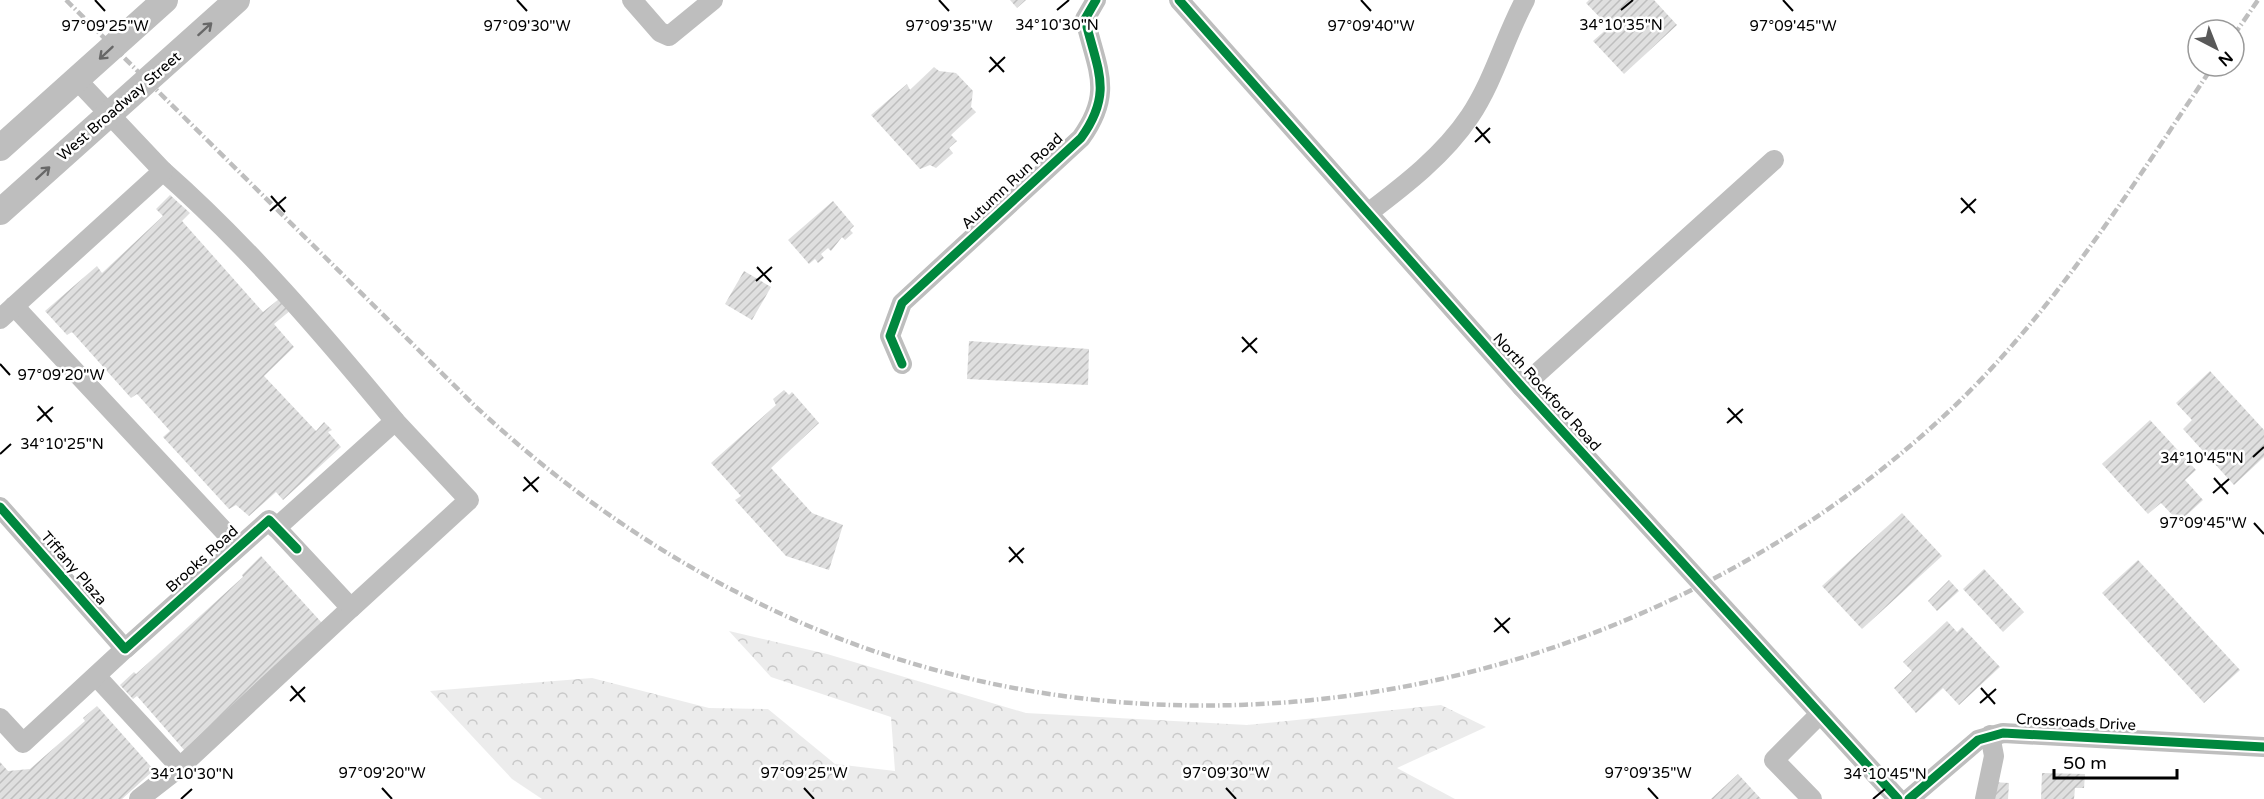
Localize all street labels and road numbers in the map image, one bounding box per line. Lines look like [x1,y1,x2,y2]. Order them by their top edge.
street label: West Broadway Street [54,47,185,164]
street label: Autumn Run Road [957,129,1067,233]
street label: North Rockford Road [1489,329,1605,455]
street label: Brooks Road [162,522,242,596]
street label: Tiffany Plaza [37,528,111,608]
street label: Crossroads Drive [2016,710,2136,734]

